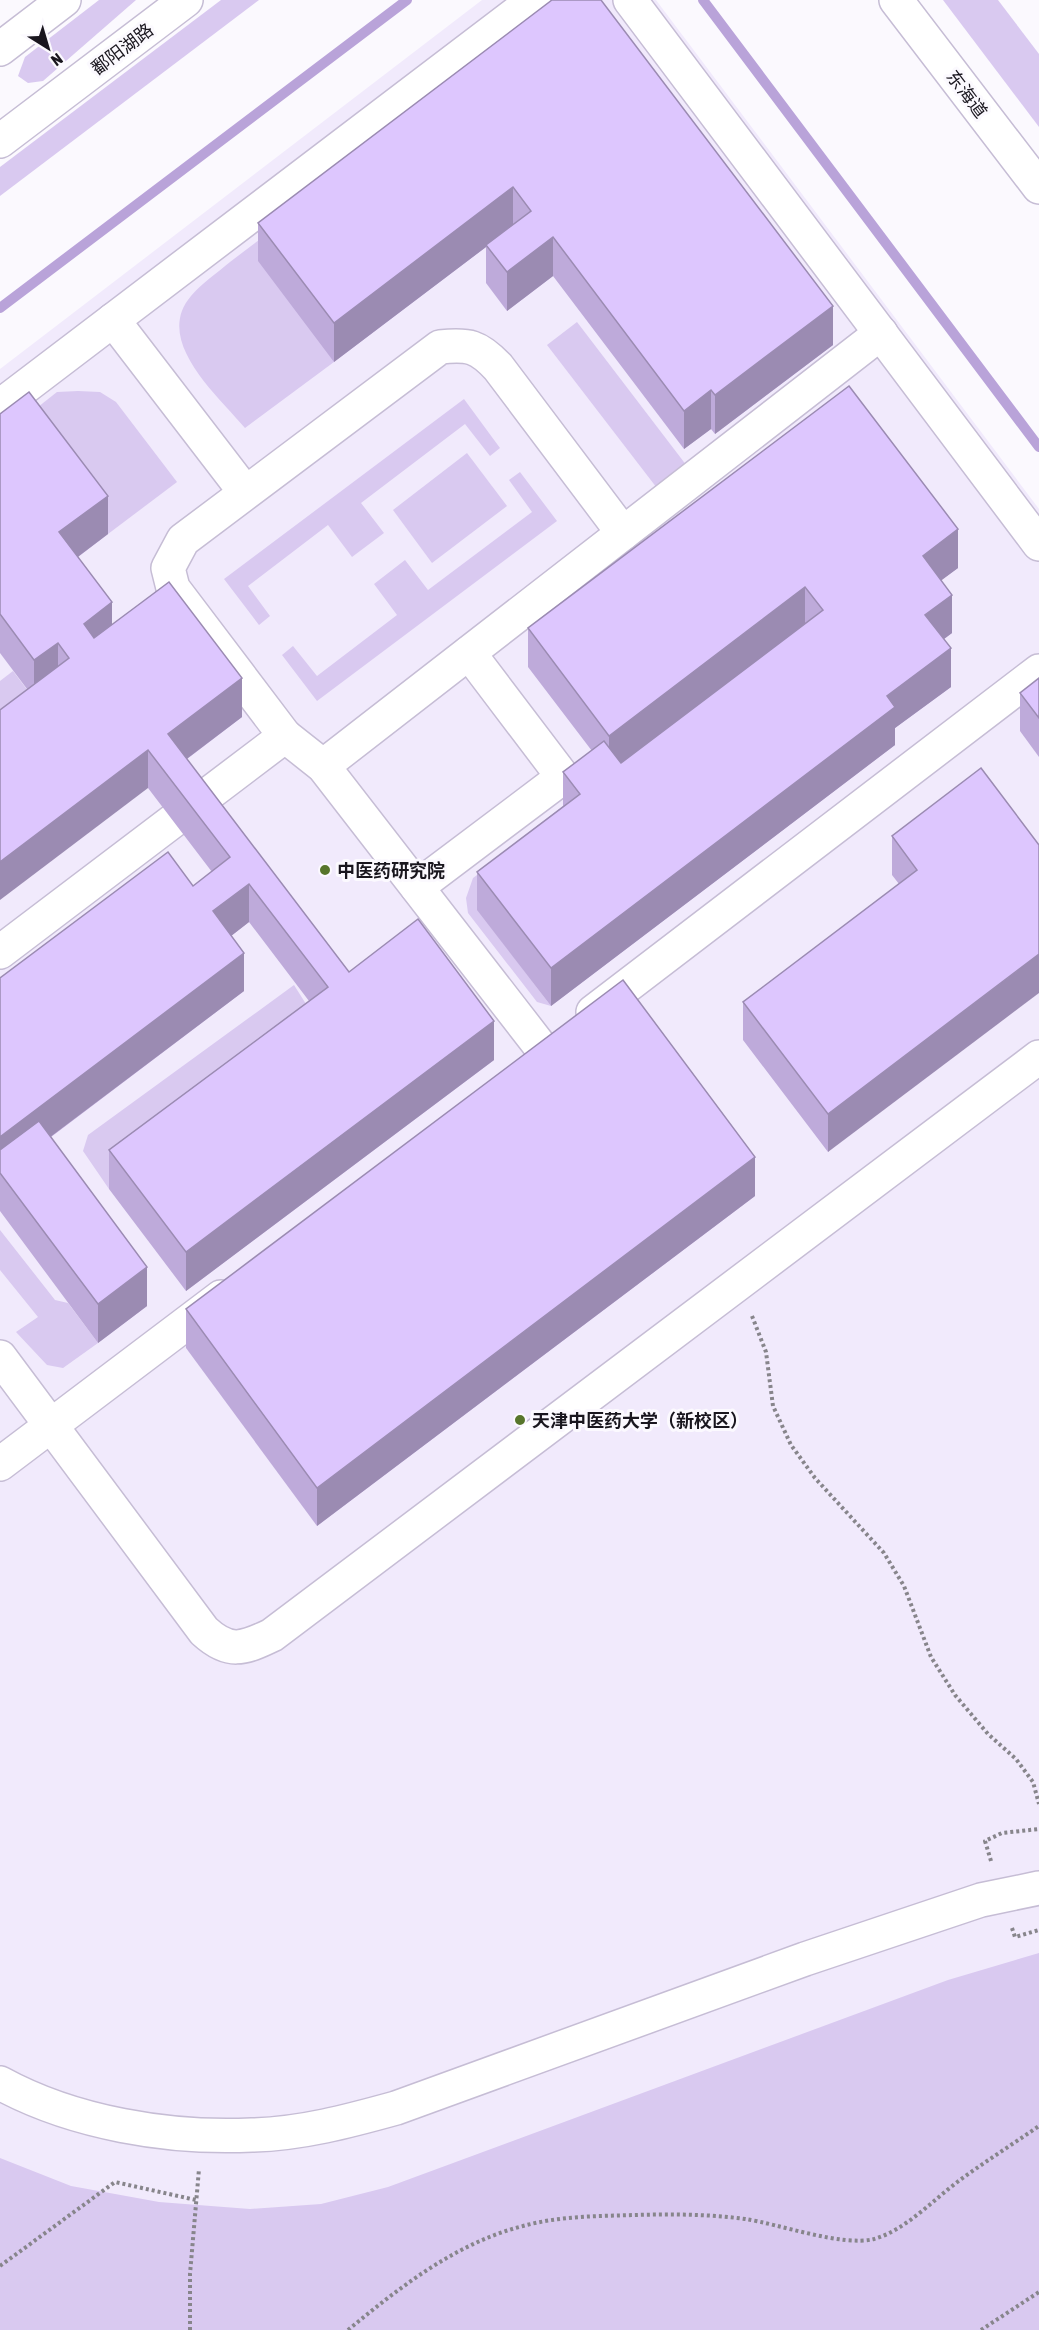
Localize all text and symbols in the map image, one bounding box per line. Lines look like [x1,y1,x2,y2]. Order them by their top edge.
north arrow [18,18,78,78]
street label: 鄱阳湖路 [87,19,157,79]
text: N [48,50,66,70]
street label: 东海道 [942,66,992,122]
place label: 中医药研究院 [337,860,445,881]
marker: 中医药研究院 [318,863,332,877]
place label: 天津中医药大学（新校区） [532,1410,748,1431]
marker: 天津中医药大学（新校区） [513,1413,527,1427]

